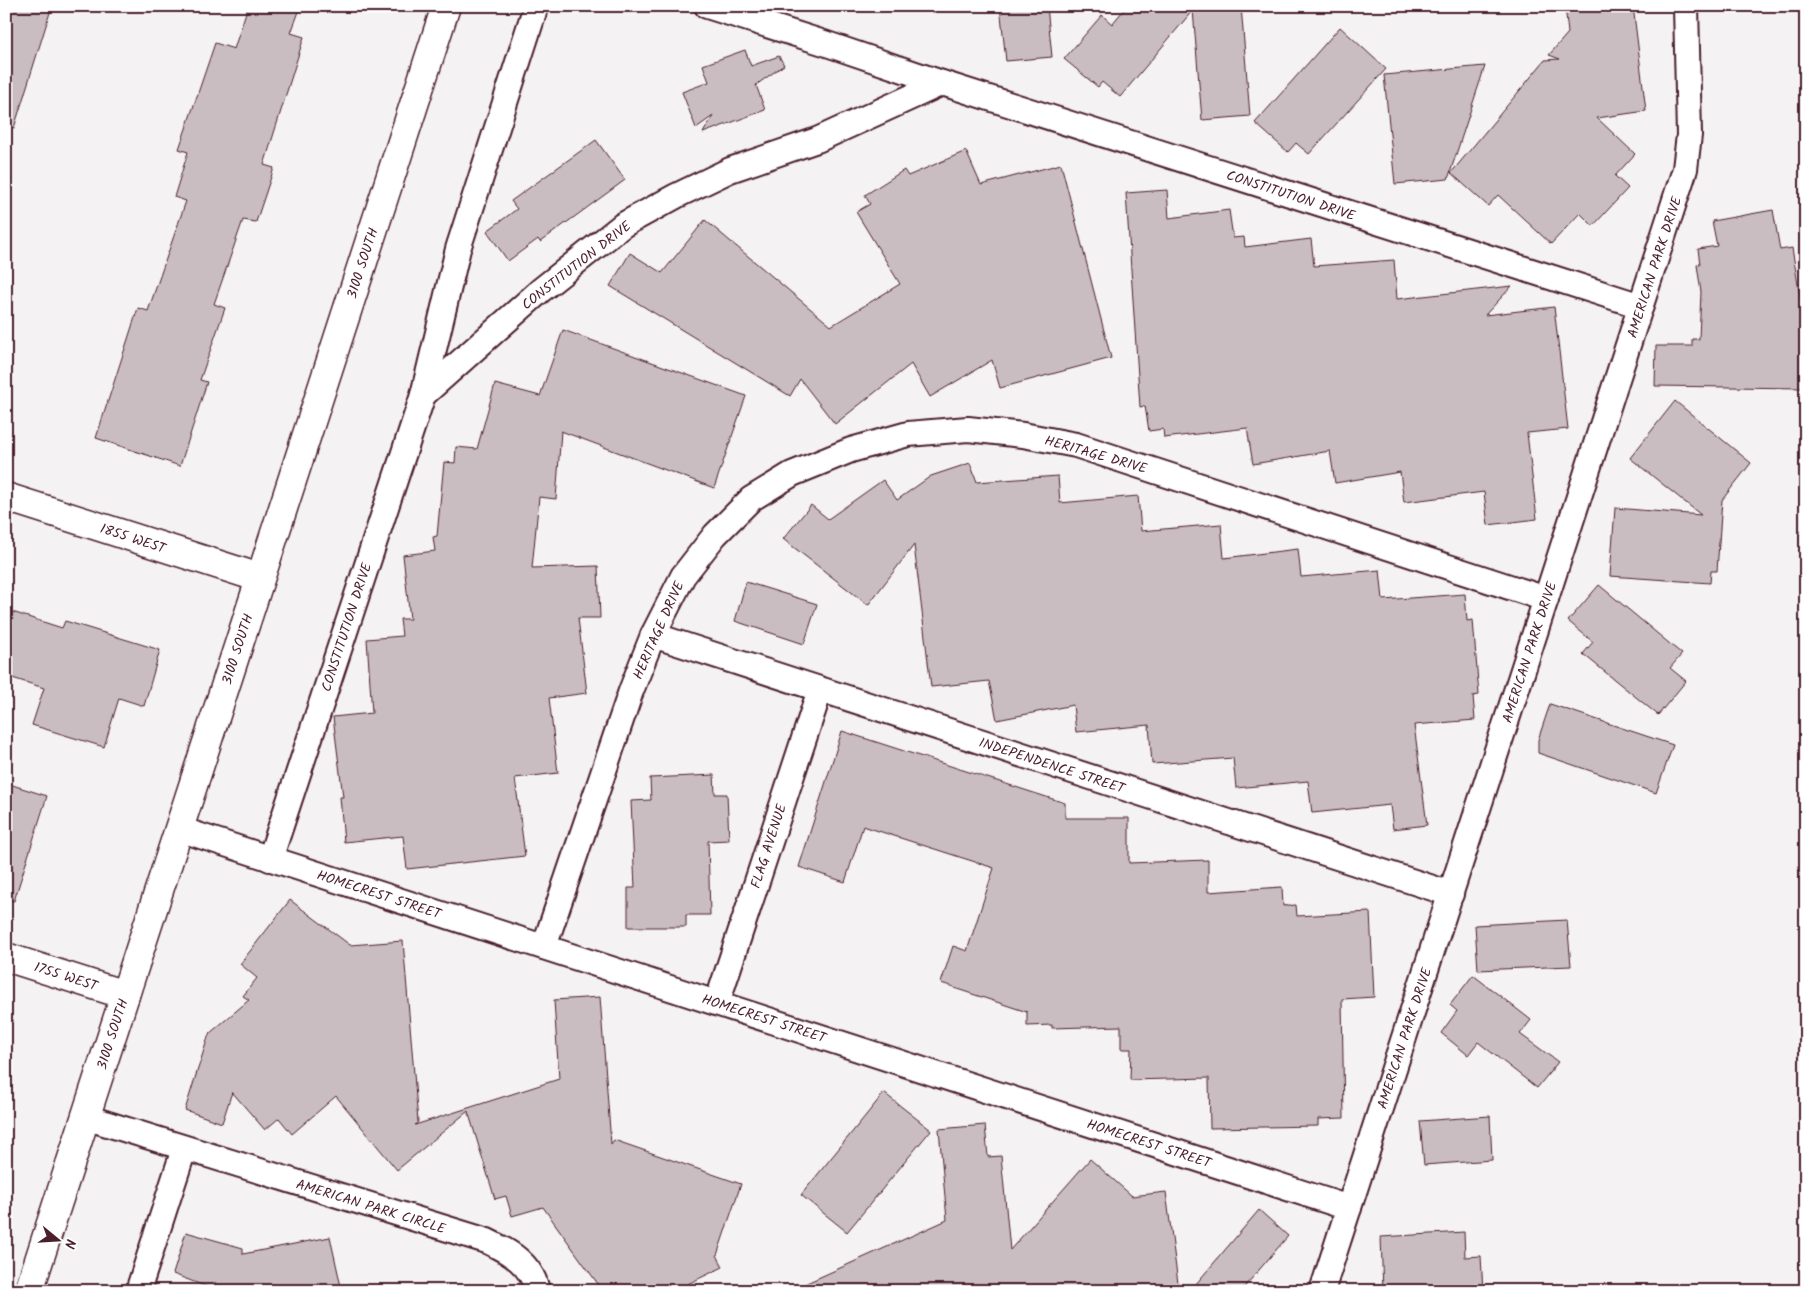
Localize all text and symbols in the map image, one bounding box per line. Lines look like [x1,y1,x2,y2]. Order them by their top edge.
street label: CONSTITUTION DRIVE [1223,165,1359,227]
street label: AMERICAN PARK DRIVE [1622,193,1688,341]
street label: CONSTITUTION DRIVE [517,215,637,316]
street label: 3100 SOUTH [341,225,385,302]
street label: HERITAGE DRIVE [1042,430,1150,480]
street label: 1855 WEST [97,518,170,560]
street label: CONSTITUTION DRIVE [316,559,378,695]
street label: HERITAGE DRIVE [627,577,691,683]
street label: AMERICAN PARK DRIVE [1497,578,1563,726]
street label: 3100 SOUTH [216,611,260,688]
street label: INDEPENDENCE STREET [976,732,1129,800]
street label: FLAG AVENUE [745,800,793,891]
street label: HOMECREST STREET [314,864,445,926]
street label: 1755 WEST [31,956,102,998]
street label: AMERICAN PARK DRIVE [1372,964,1438,1112]
street label: HOMECREST STREET [699,988,830,1050]
street label: 3100 SOUTH [91,996,135,1073]
street label: HOMECREST STREET [1084,1113,1215,1175]
street label: AMERICAN PARK CIRCLE [293,1174,449,1240]
north arrow [32,1214,82,1264]
text: N [58,1236,81,1251]

